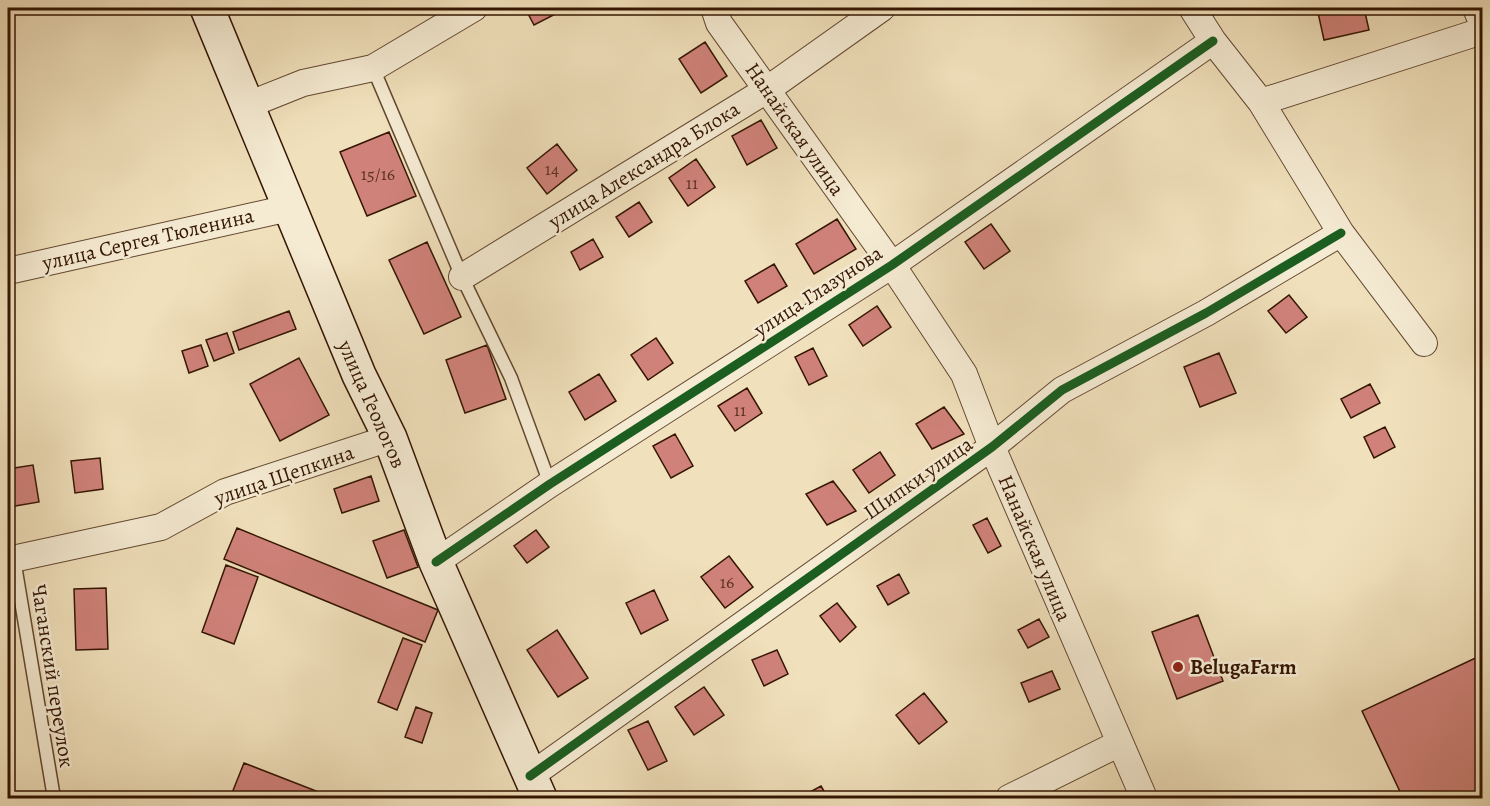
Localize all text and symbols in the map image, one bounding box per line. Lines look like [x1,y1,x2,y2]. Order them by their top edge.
street label: Нанайская улица [739,57,852,201]
street label: улица Александра Блока [542,95,745,236]
house number: 14 [545,157,559,181]
house number: 15/16 [361,162,395,186]
house number: 11 [686,171,698,195]
street label: улица Сергея Тюленина [39,201,257,277]
street label: улица Глазунова [747,239,888,344]
street label: улица Геологов [331,335,413,472]
house number: 11 [734,398,746,422]
street label: Шипки улица [858,430,978,526]
street label: улица Щепкина [209,438,358,512]
street label: Нанайская улица [992,471,1079,626]
house number: 16 [720,570,734,594]
street label: Чаганский переулок [25,583,81,770]
place label: BelugaFarm [1190,653,1297,681]
marker: BelugaFarm [1171,660,1185,674]

